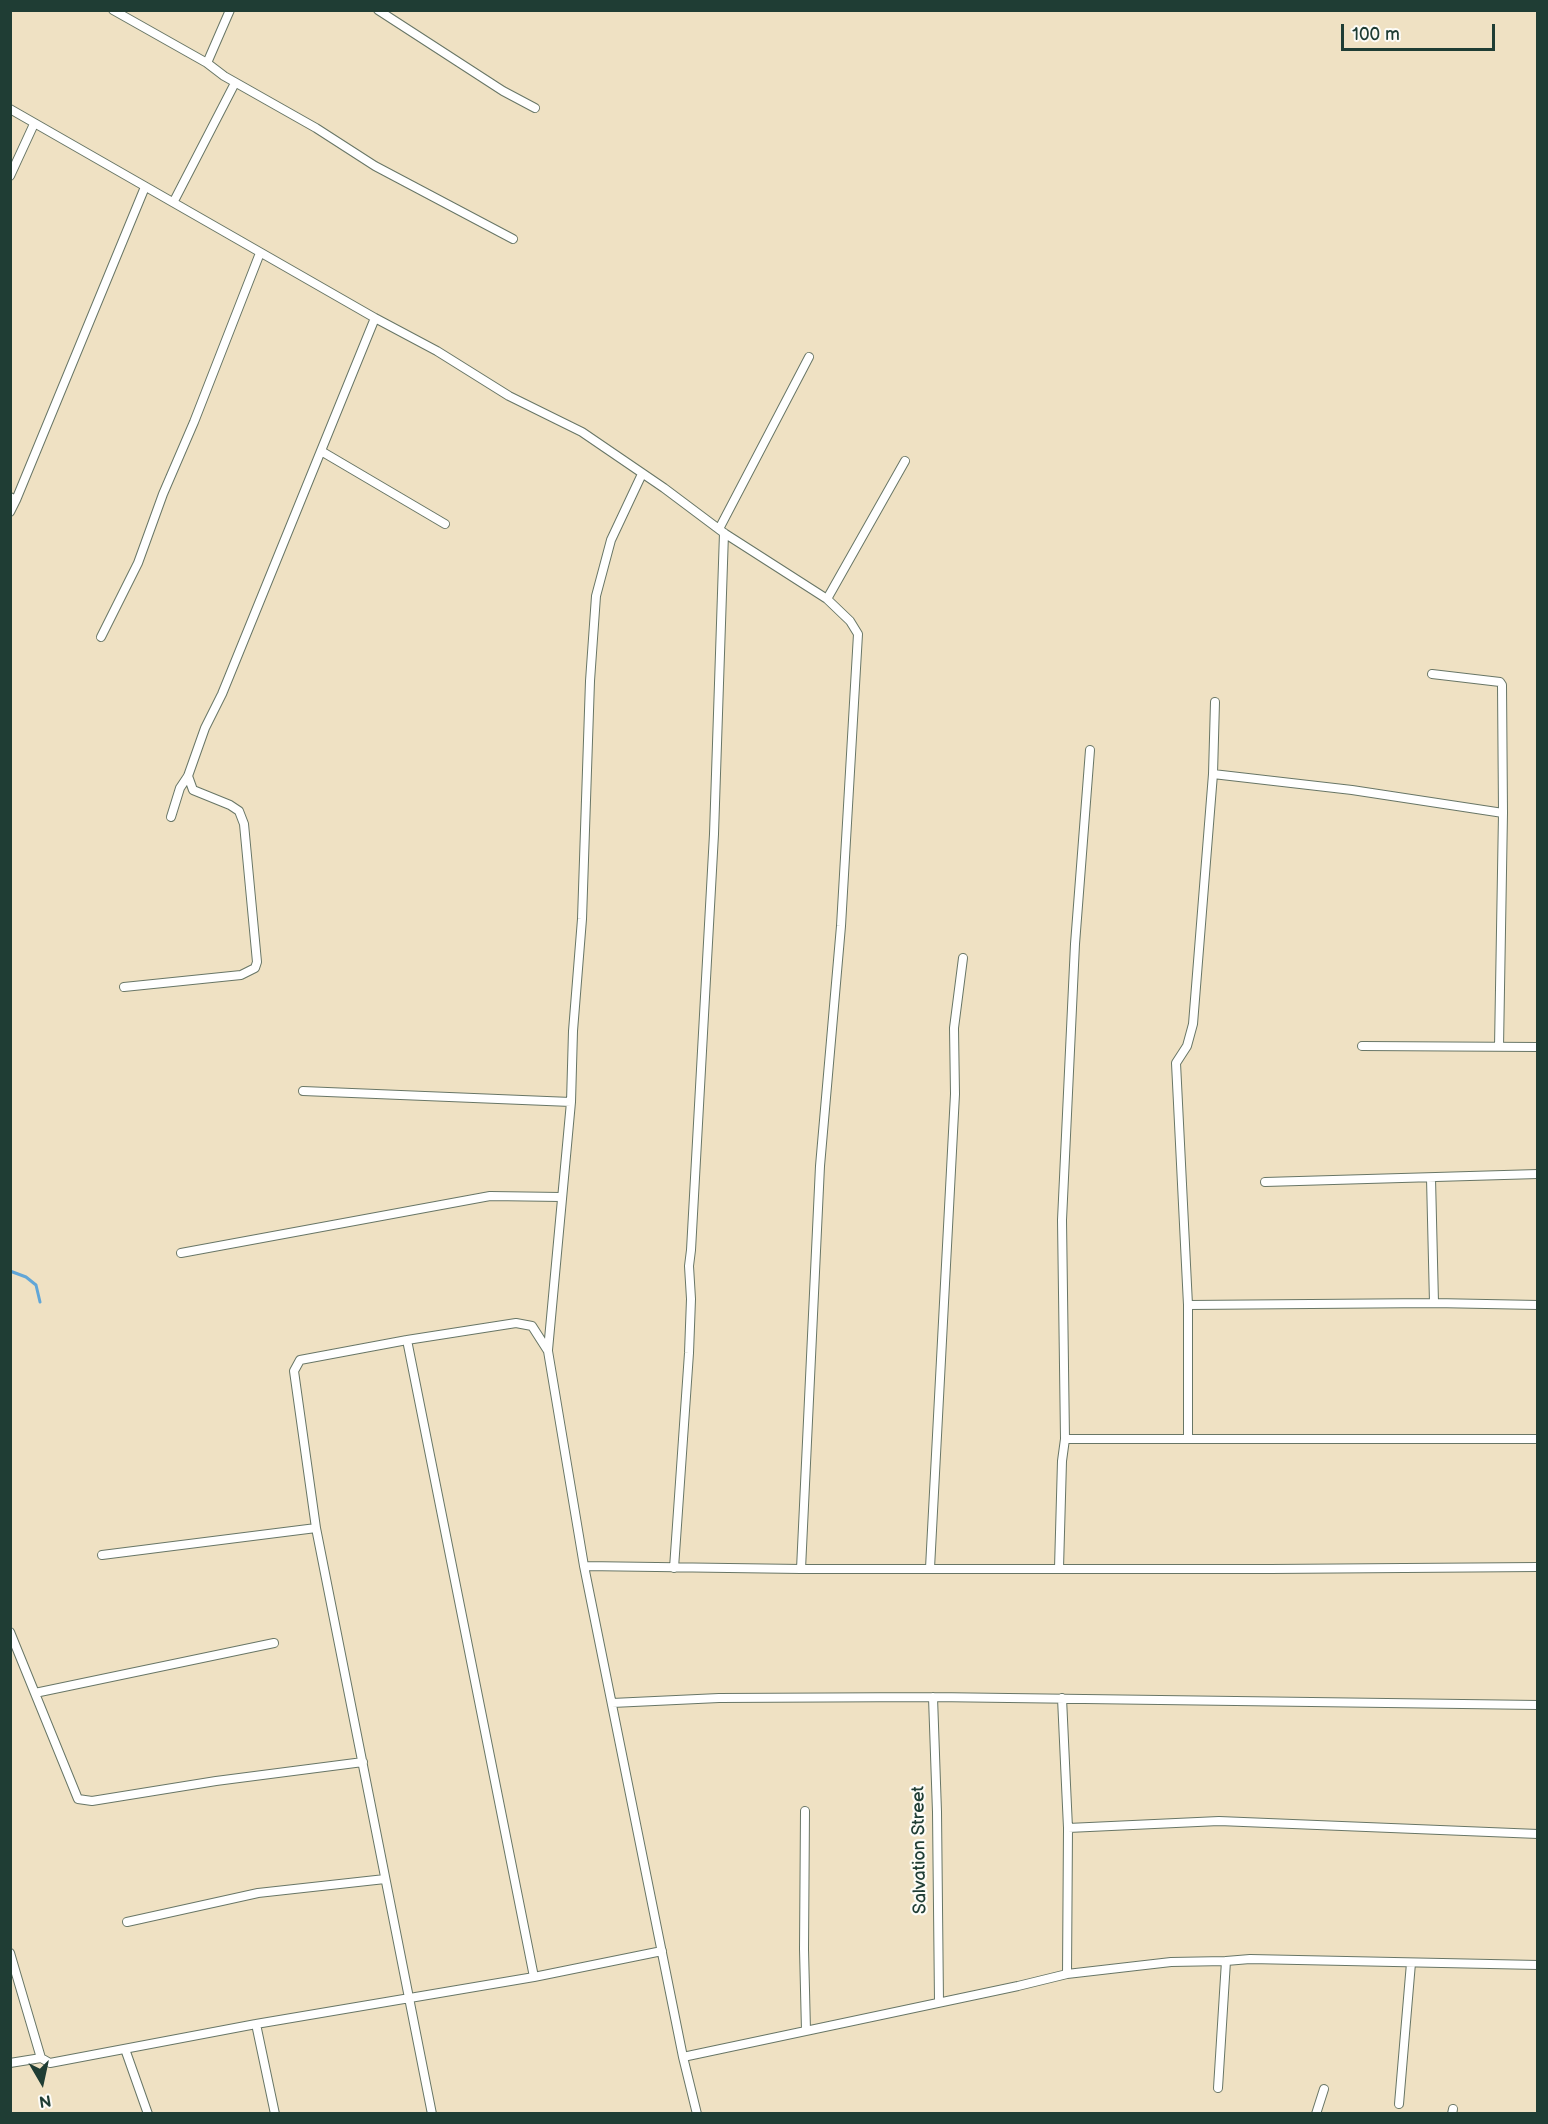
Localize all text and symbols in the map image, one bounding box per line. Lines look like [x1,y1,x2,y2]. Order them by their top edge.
scale bar [1344,12,1498,50]
text: 100 m [1352,24,1400,45]
street label: Salvation Street [908,1786,932,1914]
north arrow [12,2052,72,2112]
text: N [37,2090,52,2111]

